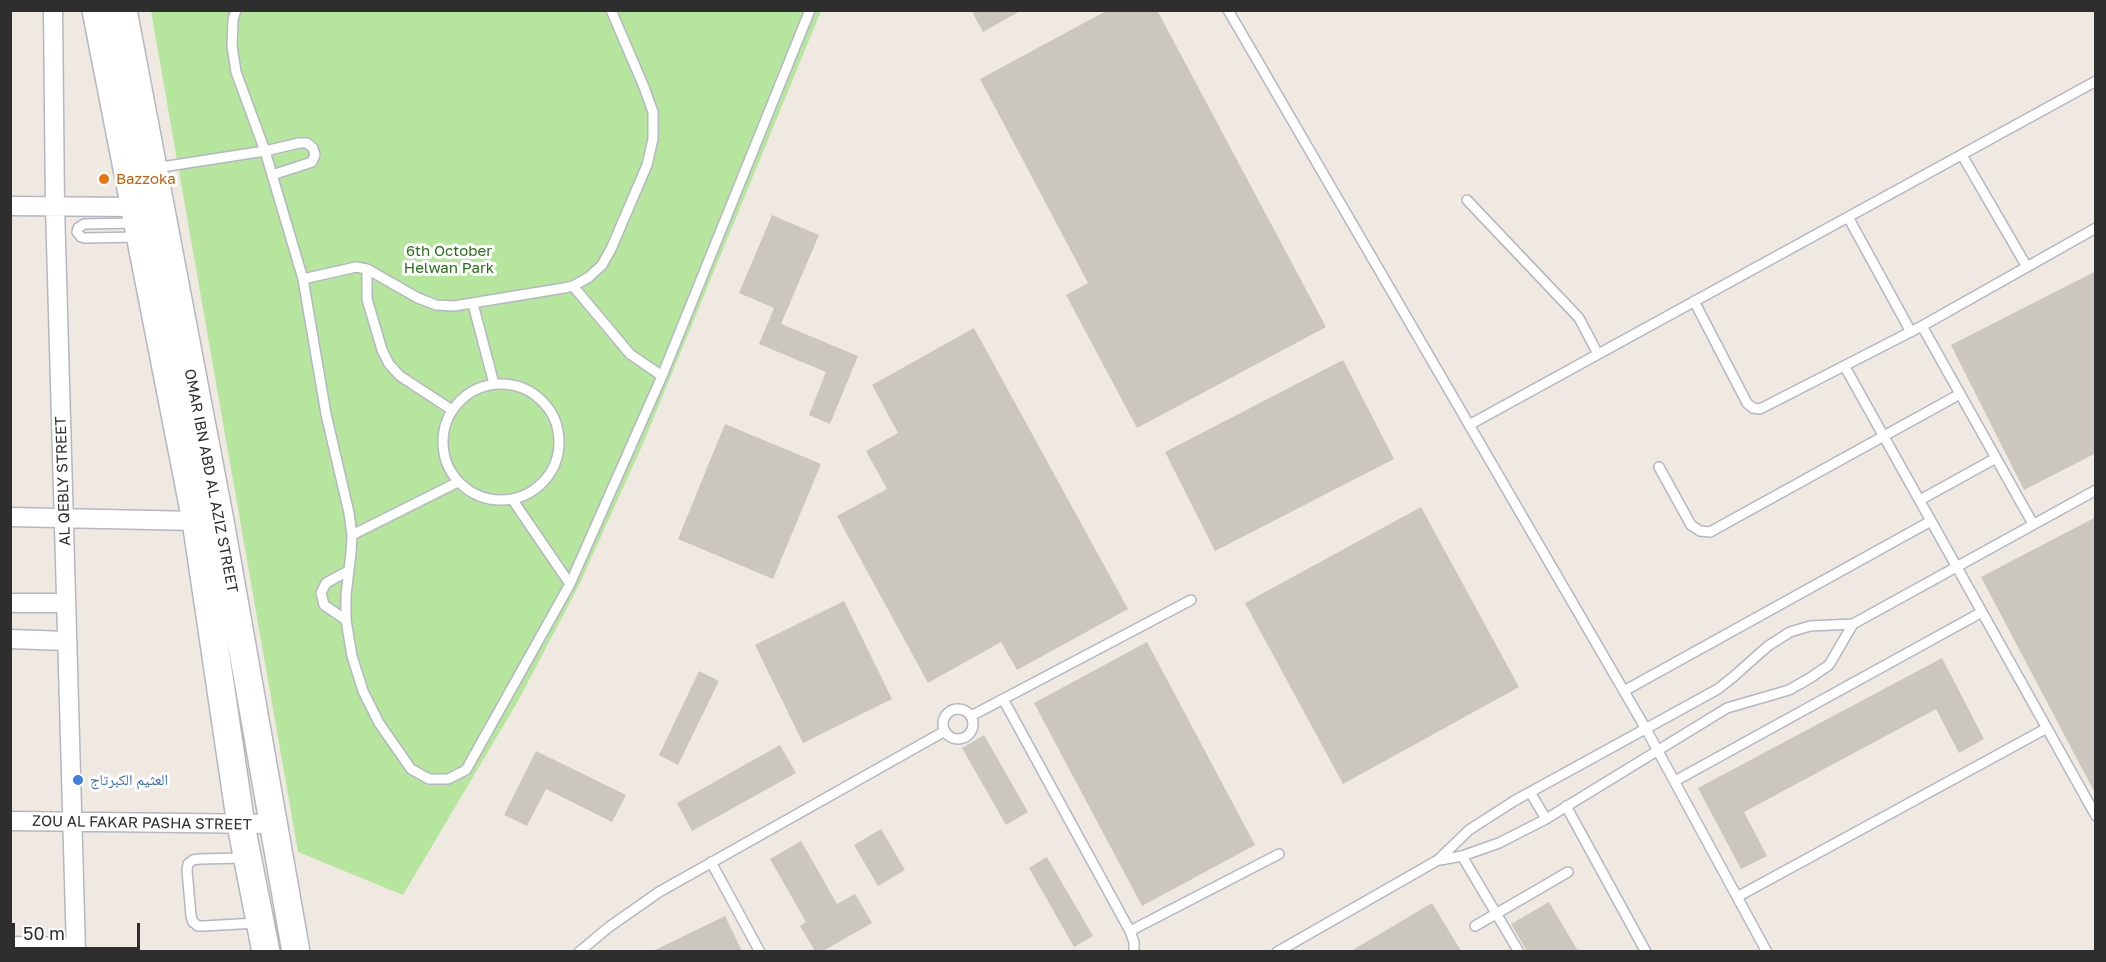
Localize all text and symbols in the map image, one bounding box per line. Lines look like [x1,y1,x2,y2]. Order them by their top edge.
place label: Bazzoka [116,170,176,188]
marker: Bazzoka [97,172,111,186]
park label: 6th October Helwan Park [404,242,494,277]
street label: OMAR IBN ABD AL AZIZ STREET [180,367,242,595]
street label: AL QEBLY STREET [52,416,74,546]
place label: العثيم الكبرتاج [90,771,168,789]
marker: العثيم الكبرتاج [71,773,85,787]
street label: ZOU AL FAKAR PASHA STREET [32,812,252,834]
scale bar [15,911,142,949]
text: 50 m [23,922,65,944]

